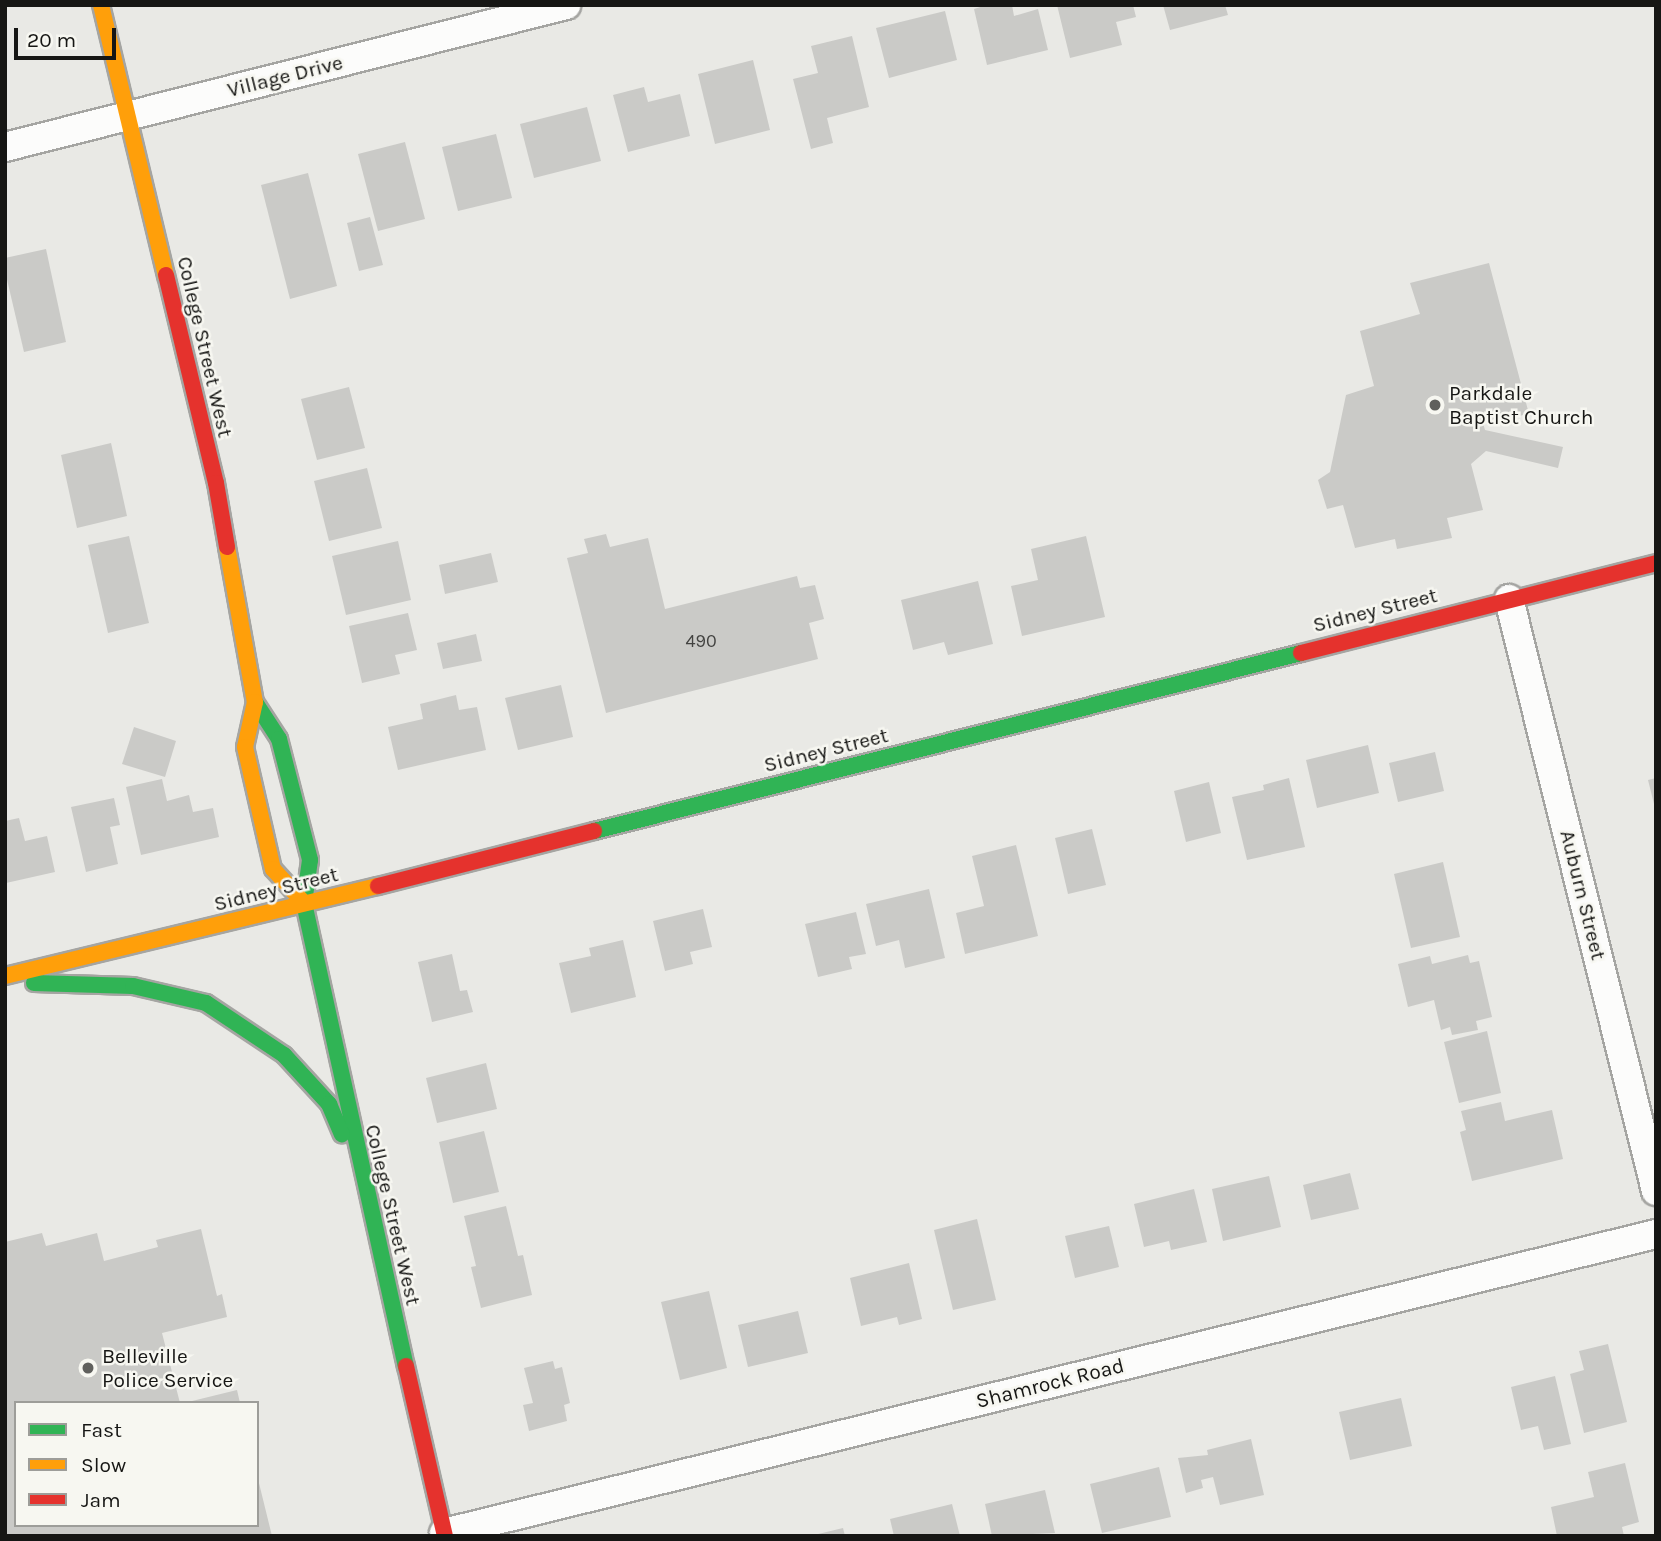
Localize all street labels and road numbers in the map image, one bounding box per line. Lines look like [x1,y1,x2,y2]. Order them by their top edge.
street label: Village Drive [225,49,345,103]
street label: College Street West [172,254,238,440]
street label: Sidney Street [1310,582,1440,638]
street label: Sidney Street [761,722,891,778]
street label: Auburn Street [1555,828,1611,962]
street label: Sidney Street [211,861,341,917]
street label: College Street West [360,1122,426,1308]
street label: Shamrock Road [973,1352,1127,1414]

